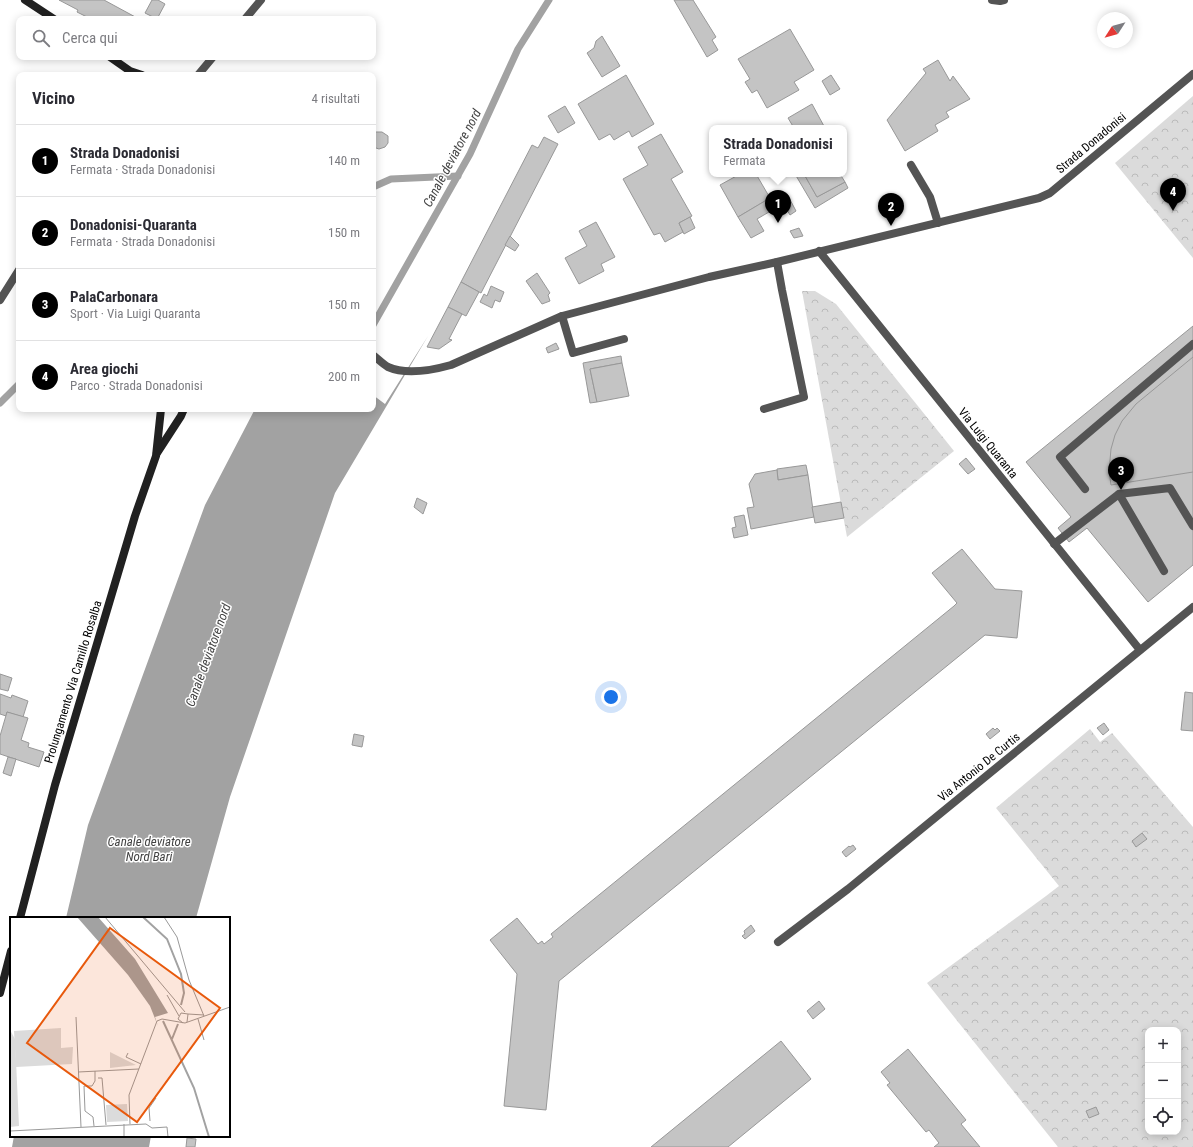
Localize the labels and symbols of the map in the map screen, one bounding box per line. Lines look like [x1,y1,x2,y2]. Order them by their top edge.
north arrow [1097,12,1133,48]
water label: Canale deviatore nord [420,106,484,209]
street label: Strada Donadonisi [1053,110,1129,176]
pin: 4 [1160,178,1186,211]
pin: 1 [765,190,791,223]
pin: 2 [878,193,904,226]
street label: Via Luigi Quaranta [955,405,1021,481]
pin: 3 [1108,457,1134,490]
street label: Prolungamento Via Camillo Rosalba [42,599,105,765]
water label: Canale deviatore nord [182,601,234,709]
your location [601,687,621,707]
street label: Via Antonio De Curtis [935,730,1023,804]
water label: Canale deviatore Nord Bari [107,834,191,864]
inset map [10,917,230,1137]

